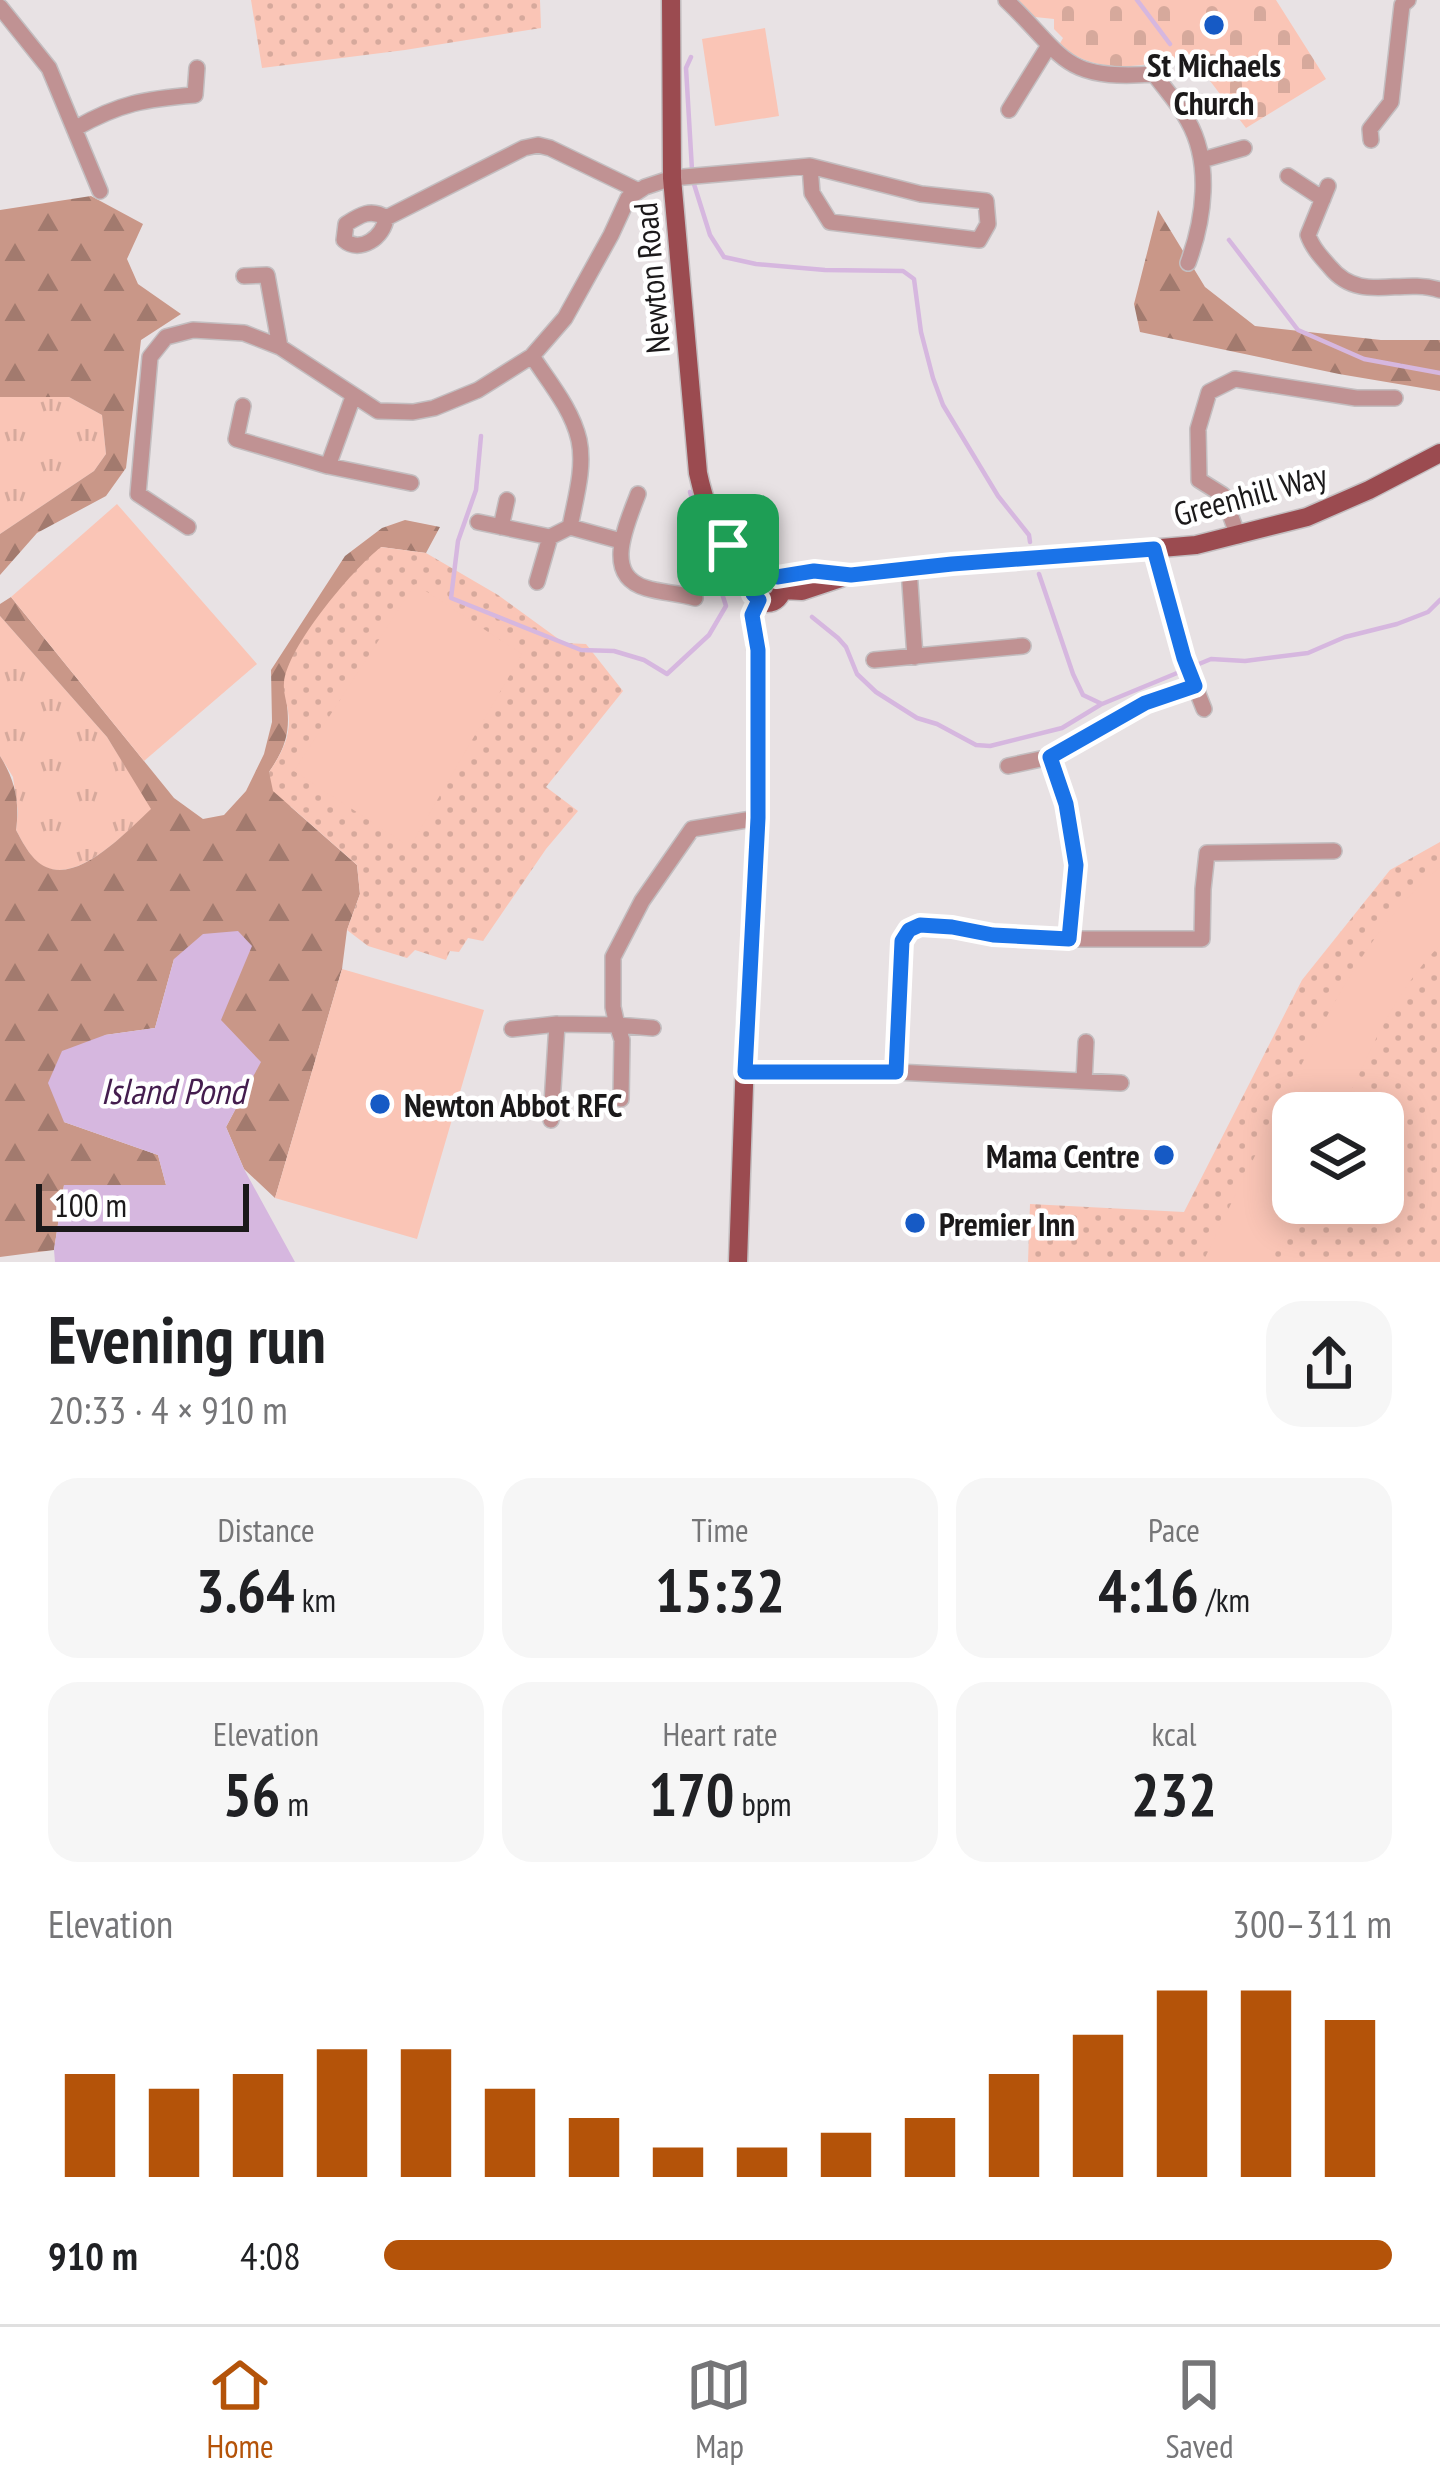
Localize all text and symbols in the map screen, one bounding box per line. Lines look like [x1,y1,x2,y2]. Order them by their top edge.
marker: St Michaels Church [1201,12,1227,38]
place label: St Michaels Church [1147,43,1281,124]
street label: Newton Road [623,201,679,355]
street label: Greenhill Way [1169,453,1332,535]
pin [677,494,779,596]
icon: arrive [695,512,761,578]
water label: Island Pond [101,1067,250,1114]
place label: Newton Abbot RFC [404,1083,622,1126]
marker: Newton Abbot RFC [367,1091,393,1117]
map controls [1272,1092,1404,1224]
button: layers [1272,1092,1404,1224]
place label: Mama Centre [986,1134,1140,1177]
marker: Mama Centre [1151,1142,1177,1168]
scale bar [36,1178,249,1231]
text: 100 m [54,1183,127,1226]
place label: Premier Inn [939,1202,1075,1245]
marker: Premier Inn [902,1210,928,1236]
text: Evening run [48,1296,326,1381]
button: share [1266,1301,1392,1427]
text: 20:33 · 4 × 910 m [48,1384,288,1435]
text: Distance [217,1508,315,1551]
text: Time [691,1508,749,1551]
text: Pace [1148,1508,1200,1551]
text: 3.64 [196,1551,295,1629]
text: 15:32 [655,1551,785,1629]
text: 4:16 [1098,1551,1199,1629]
text: km [295,1578,336,1621]
text: /km [1199,1578,1250,1621]
text: Elevation [213,1712,319,1755]
text: Heart rate [662,1712,778,1755]
text: kcal [1151,1712,1197,1755]
text: 56 [223,1755,280,1833]
text: 170 [648,1755,734,1833]
text: 232 [1131,1755,1217,1833]
text: m [280,1782,309,1825]
text: bpm [734,1782,792,1825]
text: Elevation [48,1898,173,1949]
text: 300–311 m [1232,1898,1392,1949]
text: 910 m [48,2230,138,2281]
text: 4:08 [240,2230,301,2281]
tab: Home [206,2352,274,2467]
tab: Map [686,2352,752,2467]
tab: Saved [1165,2352,1233,2467]

